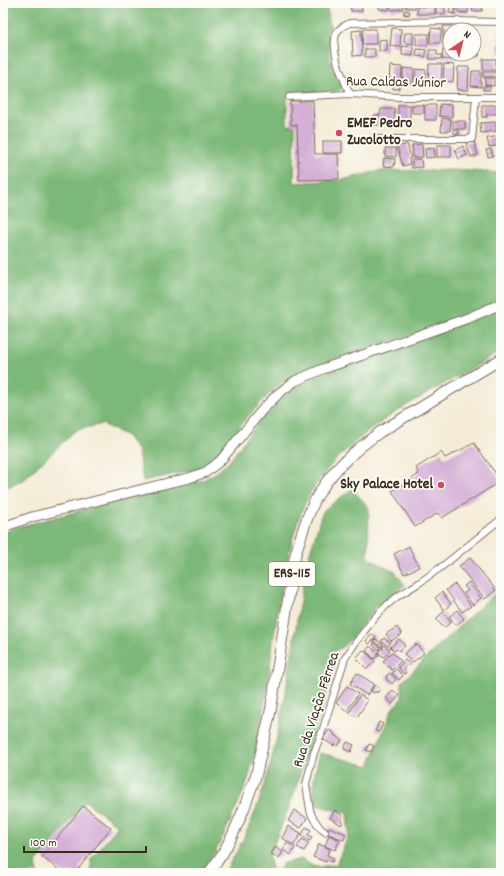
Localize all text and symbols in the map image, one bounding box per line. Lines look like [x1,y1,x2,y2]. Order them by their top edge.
north arrow [442,22,482,62]
text: N [460,27,474,44]
street label: Rua Caldas Júnior [346,71,447,95]
place label: EMEF Pedro Zucolotto [347,113,413,152]
marker: EMEF Pedro Zucolotto [334,128,344,138]
place label: Sky Palace Hotel [340,474,433,496]
marker: Sky Palace Hotel [436,480,446,490]
road number: ERS-115 [269,562,315,586]
street label: Rua da Viação Fêrrea [288,648,346,771]
scale bar [24,828,146,854]
text: 100 m [30,835,57,852]

